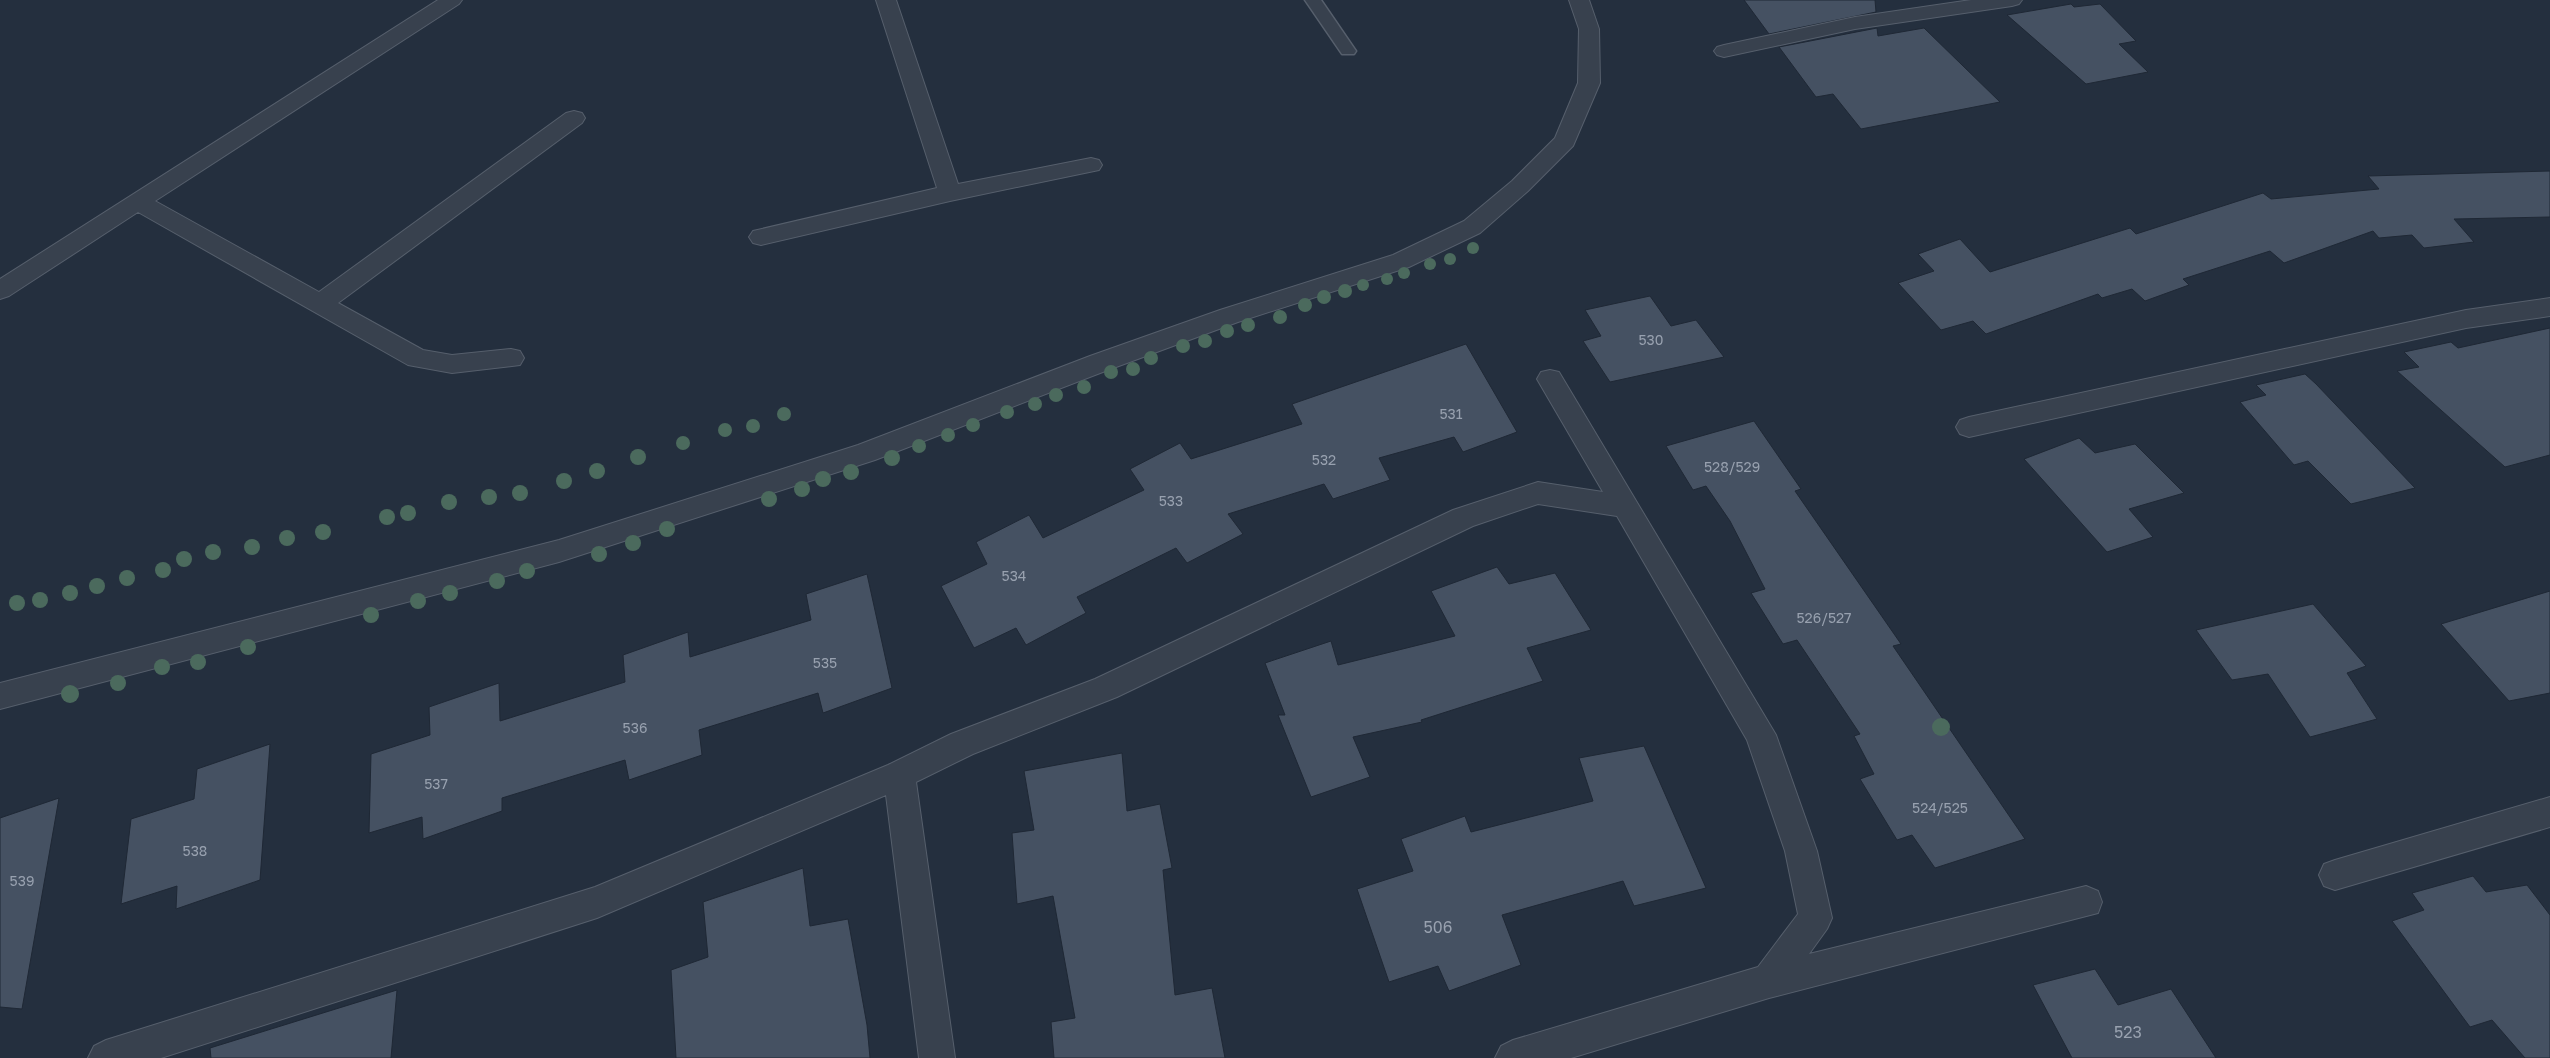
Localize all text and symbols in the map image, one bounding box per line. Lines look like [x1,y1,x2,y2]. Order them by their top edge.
house number: 530 [1639,331,1664,348]
house number: 531 [1439,405,1463,422]
house number: 532 [1312,451,1336,468]
house number: 528/529 [1704,458,1760,475]
house number: 533 [1159,492,1183,509]
house number: 534 [1002,567,1026,584]
house number: 526/527 [1796,609,1852,626]
house number: 535 [813,654,837,671]
house number: 536 [623,719,647,736]
house number: 537 [424,775,448,792]
house number: 524/525 [1912,799,1968,816]
house number: 538 [183,842,207,859]
house number: 539 [10,872,34,889]
house number: 506 [1424,917,1452,937]
house number: 523 [2114,1022,2142,1042]

